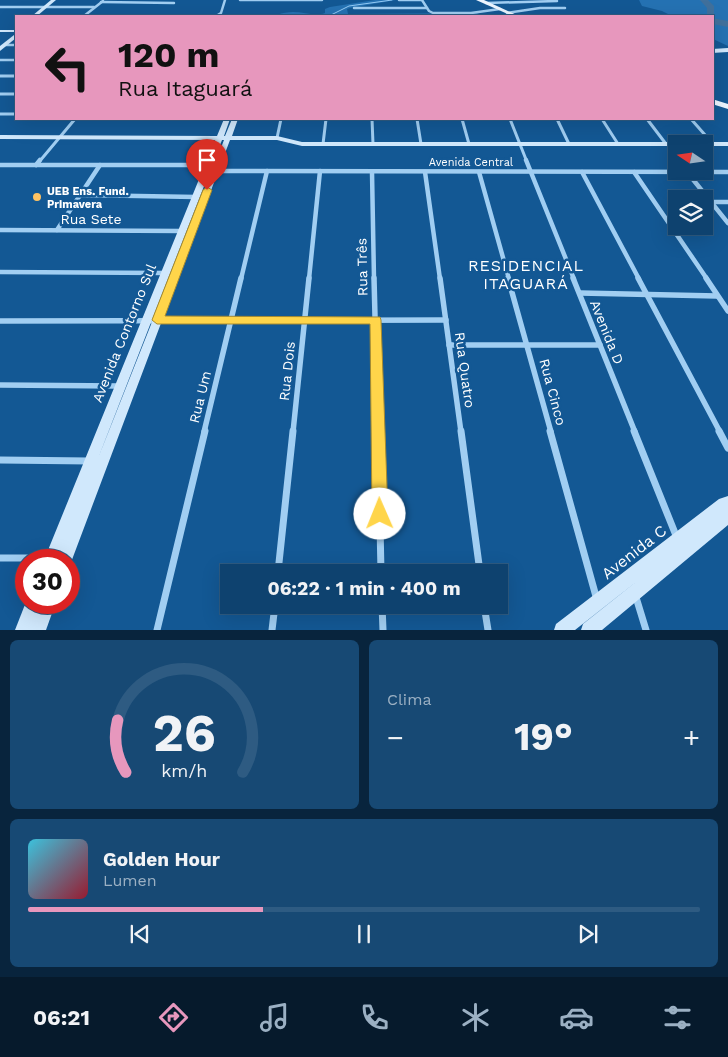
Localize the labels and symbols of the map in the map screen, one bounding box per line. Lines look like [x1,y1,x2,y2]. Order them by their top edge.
north arrow [668,135,712,180]
pin [186,139,228,190]
street label: Avenida Central [429,156,514,169]
place label: UEB Ens. Fund. Primavera [47,185,129,211]
marker: UEB Ens. Fund. Primavera [31,191,43,203]
street label: Rua Sete [61,211,121,227]
street label: Rua Três [353,238,371,296]
district label: RESIDENCIAL ITAGUARÁ [468,256,584,293]
street label: Avenida Contorno Sul [89,261,159,405]
street label: Avenida D [587,298,627,366]
street label: Rua Quatro [452,331,478,409]
street label: Rua Dois [276,340,298,402]
street label: Rua Cinco [536,357,570,427]
street label: Rua Um [186,369,214,425]
position arrow [353,487,405,539]
street label: Avenida C [598,521,670,583]
speed limit sign: 30 [15,549,80,614]

